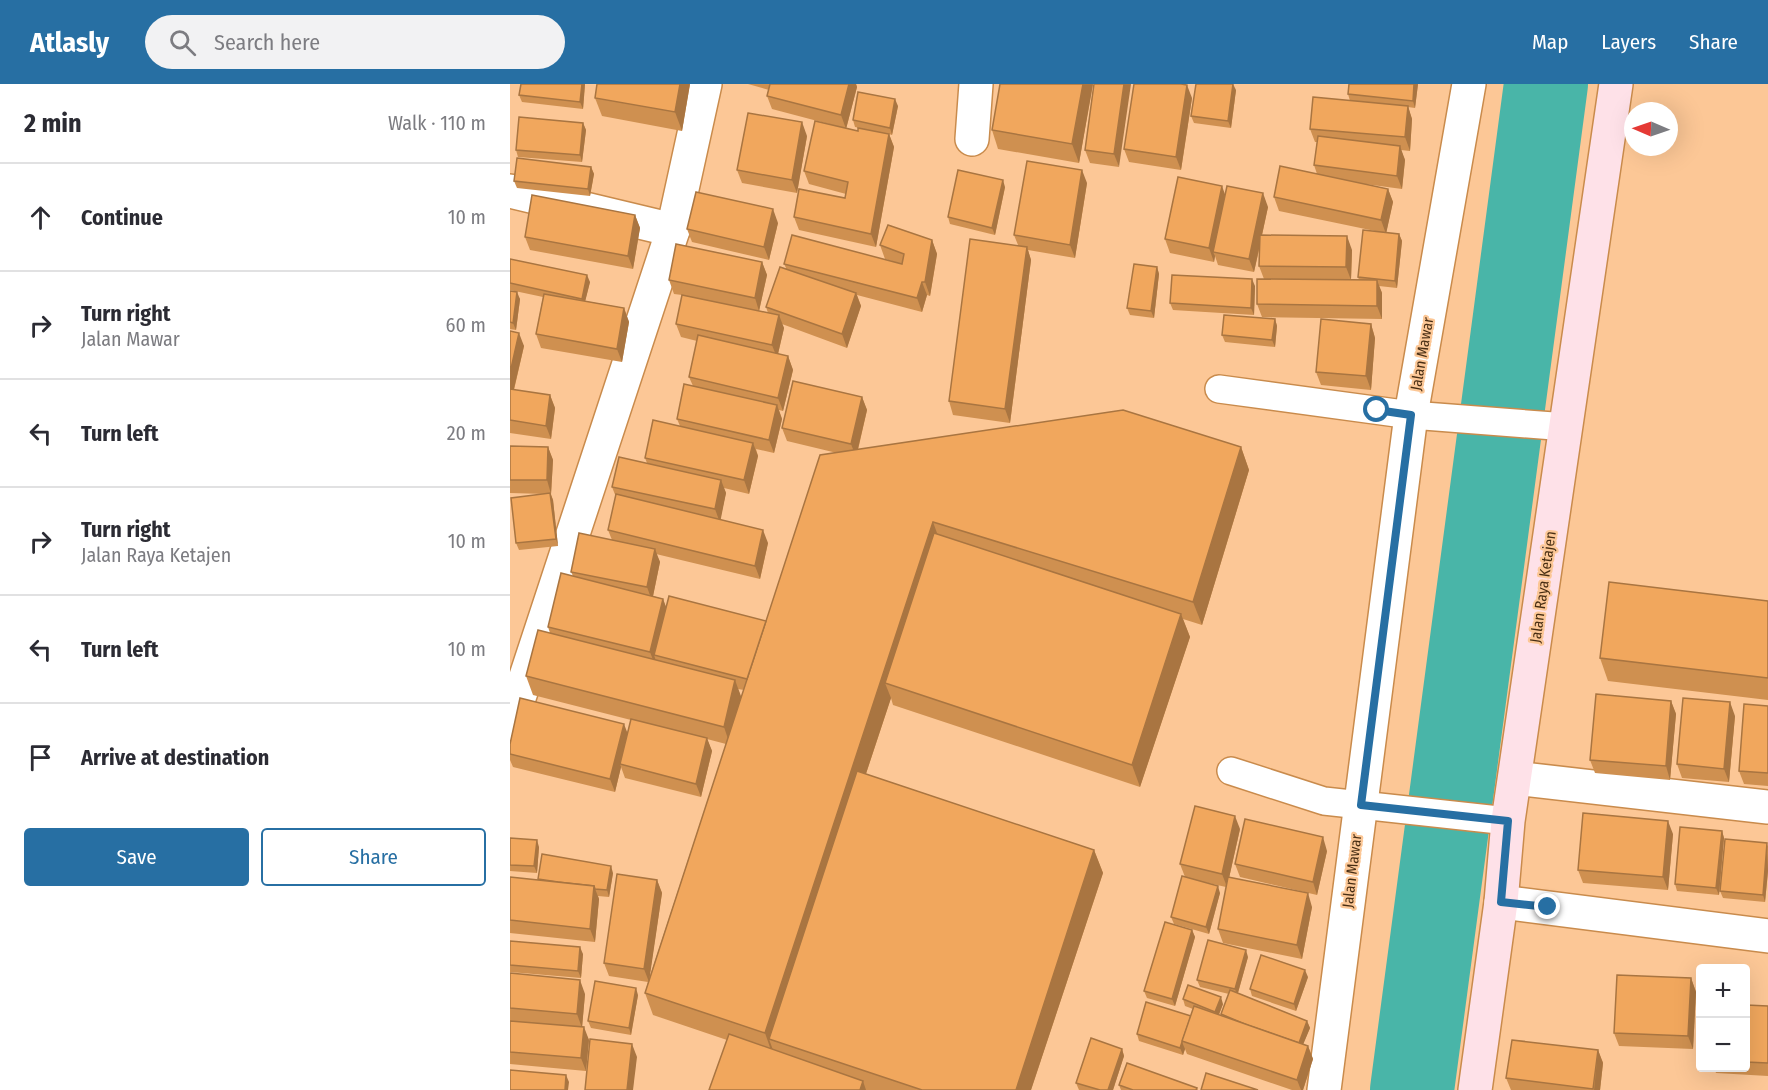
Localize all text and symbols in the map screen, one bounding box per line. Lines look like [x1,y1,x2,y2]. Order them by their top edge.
search box [145,15,565,69]
text: Atlasly [30,26,109,59]
icon: search [166,26,199,59]
text: Search here [214,29,320,56]
text: Map [1532,29,1568,55]
text: Layers [1601,29,1656,55]
text: Share [1689,29,1738,55]
north arrow [1624,102,1678,156]
text: 2 min [24,108,82,139]
text: Walk · 110 m [388,111,486,135]
icon: ahead [24,201,57,234]
text: Continue [81,204,163,231]
text: 10 m [448,205,486,229]
text: Turn right [81,300,170,327]
icon: right [24,309,57,342]
text: 60 m [446,313,486,337]
street label: Jalan Mawar [1407,315,1437,392]
text: Jalan Mawar [81,327,180,351]
route start [1363,396,1389,422]
icon: left [24,417,57,450]
text: Turn left [81,420,159,447]
text: 20 m [447,421,486,445]
text: Turn right [81,516,170,543]
icon: right [24,525,57,558]
text: 10 m [448,529,486,553]
street label: Jalan Raya Ketajen [1526,530,1560,644]
text: Jalan Raya Ketajen [81,543,231,567]
icon: left [24,633,57,666]
text: Turn left [81,636,159,663]
text: 10 m [448,637,486,661]
icon: arrive [24,741,57,774]
text: Arrive at destination [81,744,269,771]
button: Save [24,828,249,886]
button: Share [261,828,486,886]
street label: Jalan Mawar [1339,832,1366,909]
route end [1534,893,1560,919]
map controls [1696,964,1750,1072]
button: + [1696,964,1750,1018]
button: − [1696,1018,1750,1072]

